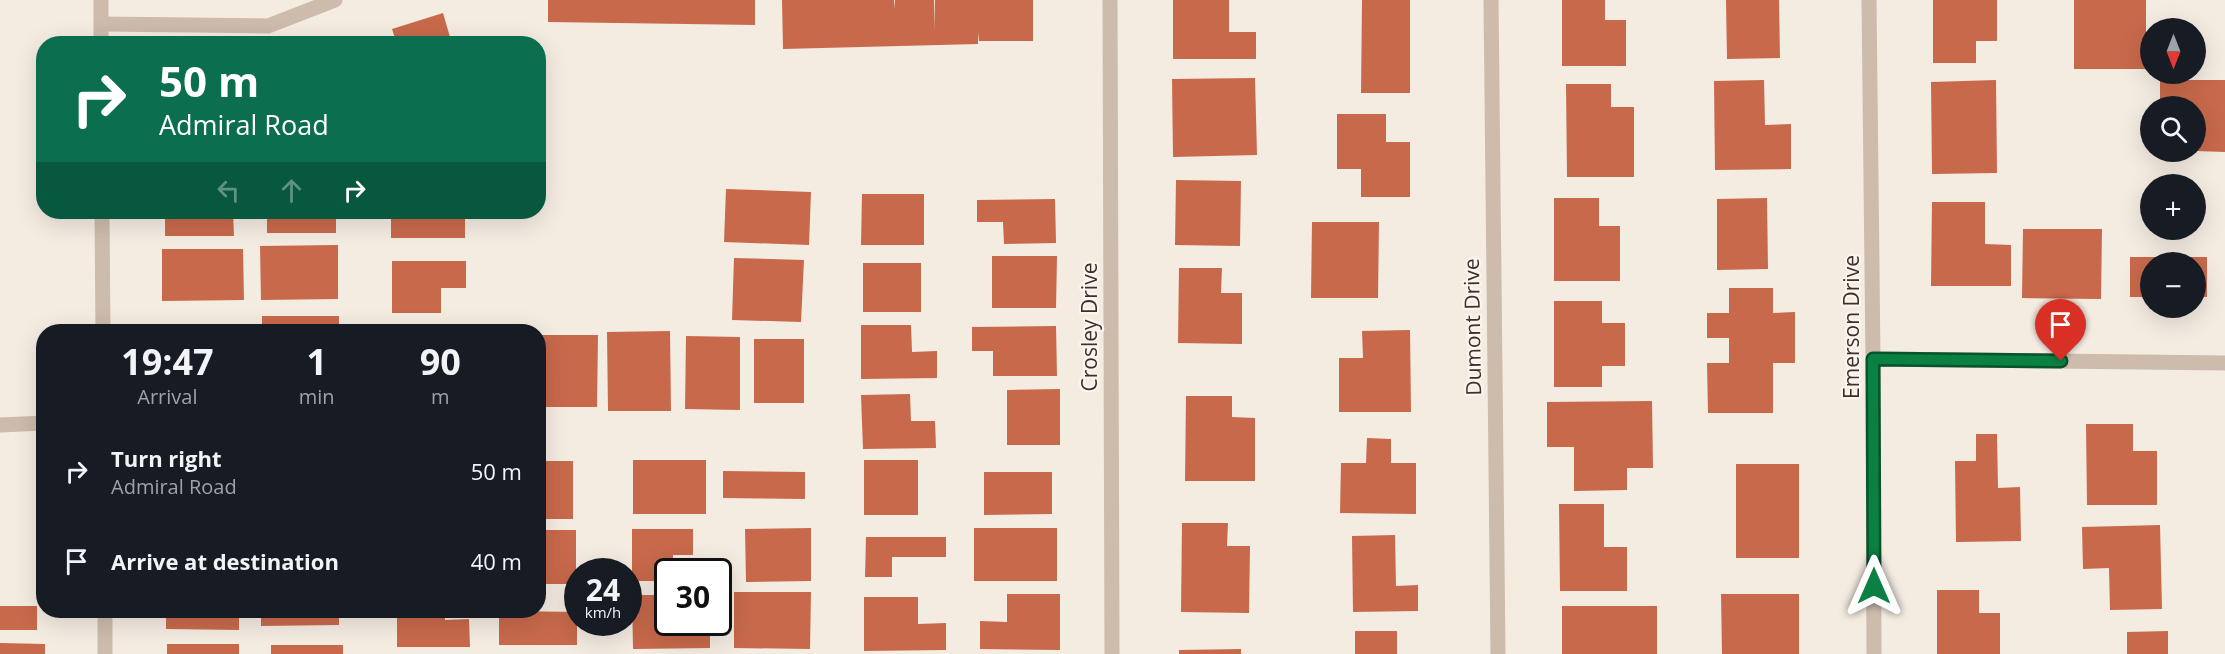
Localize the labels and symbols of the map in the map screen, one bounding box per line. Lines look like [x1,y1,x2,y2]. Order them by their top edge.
north arrow [2140,18,2206,84]
street label: Emerson Drive [1837,255,1865,399]
street label: Dumont Drive [1457,258,1487,396]
street label: Crosley Drive [1075,263,1103,391]
pin [2035,299,2086,361]
position arrow [1842,554,1906,618]
speed limit sign: 30 [654,558,732,636]

